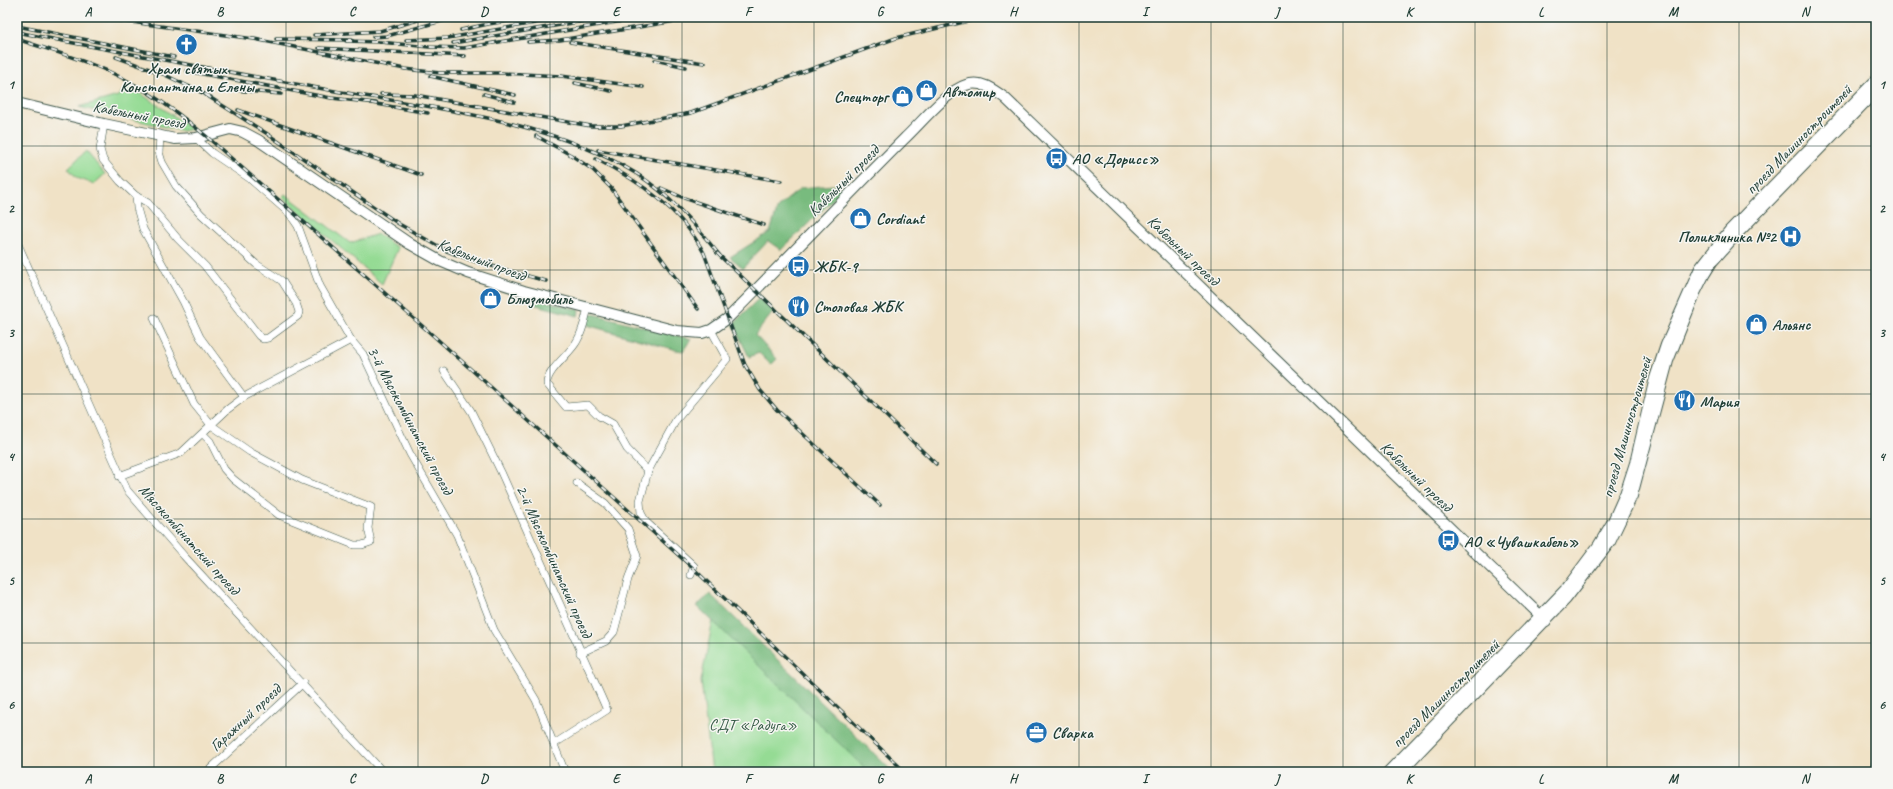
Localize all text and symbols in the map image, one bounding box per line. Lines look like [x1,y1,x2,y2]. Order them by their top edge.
text: A [85,4,93,20]
text: B [217,4,225,20]
text: C [349,4,357,20]
text: D [480,4,489,20]
text: E [613,4,622,20]
text: F [745,4,754,20]
text: G [877,4,885,20]
text: H [1009,4,1019,20]
text: I [1142,4,1151,20]
text: J [1274,4,1281,20]
text: K [1406,4,1416,20]
text: L [1538,4,1545,20]
text: M [1668,4,1679,20]
text: N [1801,4,1812,20]
church icon: Храм святых Константина и Елены [174,31,200,57]
place label: Храм святых Константина и Елены [120,59,255,97]
text: 1 [8,77,16,93]
text: 1 [1879,77,1887,93]
shop icon: Автомир [913,78,939,104]
street label: проезд Машиностроителей [1741,80,1857,199]
place label: Автомир [942,82,996,102]
shop icon: Спецторг [890,83,916,109]
place label: Спецторг [834,87,891,107]
street label: Кабельный проезд [91,96,188,134]
street label: Кабельный проезд [804,140,885,221]
bus stop icon: АО «Дорисс» [1044,145,1070,171]
place label: АО «Дорисс» [1072,149,1159,169]
text: 2 [8,201,15,217]
text: 2 [1879,201,1886,217]
shop icon: Cordiant [848,205,874,231]
place label: Cordiant [876,209,926,229]
street label: Кабельный проезд [1143,211,1225,291]
hospital icon: Поликлиника №2 [1778,223,1804,249]
place label: Поликлиника №2 [1678,227,1778,247]
street label: Кабельный проезд [435,234,530,286]
bus stop icon: ЖБК-9 [786,253,812,279]
place label: ЖБК-9 [814,257,860,277]
shop icon: Блюзмобиль [478,285,504,311]
place label: Блюзмобиль [506,289,574,309]
restaurant icon: Столовая ЖБК [785,293,811,319]
place label: Столовая ЖБК [814,297,905,317]
shop icon: Альянс [1744,311,1770,337]
place label: Альянс [1772,315,1811,335]
text: 3 [8,325,15,341]
text: 3 [1879,325,1886,341]
street label: 3-й Мясокомбинатский проезд [363,343,458,499]
street label: проезд Машиностроителей [1597,354,1657,500]
restaurant icon: Мария [1671,388,1697,414]
place label: Мария [1700,392,1740,412]
street label: Кабельный проезд [1376,437,1458,517]
text: 4 [8,449,16,465]
text: 4 [1879,449,1887,465]
street label: Мясокомбинатский проезд [134,480,245,600]
street label: 2-й Мясокомбинатский проезд [511,482,597,642]
bus stop icon: АО «Чувашкабель» [1435,528,1461,554]
place label: АО «Чувашкабель» [1464,532,1579,552]
text: 5 [8,573,15,589]
text: 5 [1879,573,1886,589]
street label: проезд Машиностроителей [1387,634,1505,752]
street label: Гаражный проезд [206,679,287,756]
text: 6 [8,697,15,713]
text: 6 [1879,697,1886,713]
park label: СДТ «Радуга» [709,715,797,735]
office icon: Сварка [1023,719,1049,745]
place label: Сварка [1052,723,1094,743]
text: A [85,771,93,787]
text: B [217,771,225,787]
text: C [349,771,357,787]
text: D [480,771,489,787]
text: E [613,771,622,787]
text: F [745,771,754,787]
text: G [877,771,885,787]
text: H [1009,771,1019,787]
text: I [1142,771,1151,787]
text: J [1274,771,1281,787]
text: K [1406,771,1416,787]
text: L [1538,771,1545,787]
text: M [1668,771,1679,787]
text: N [1801,771,1812,787]

